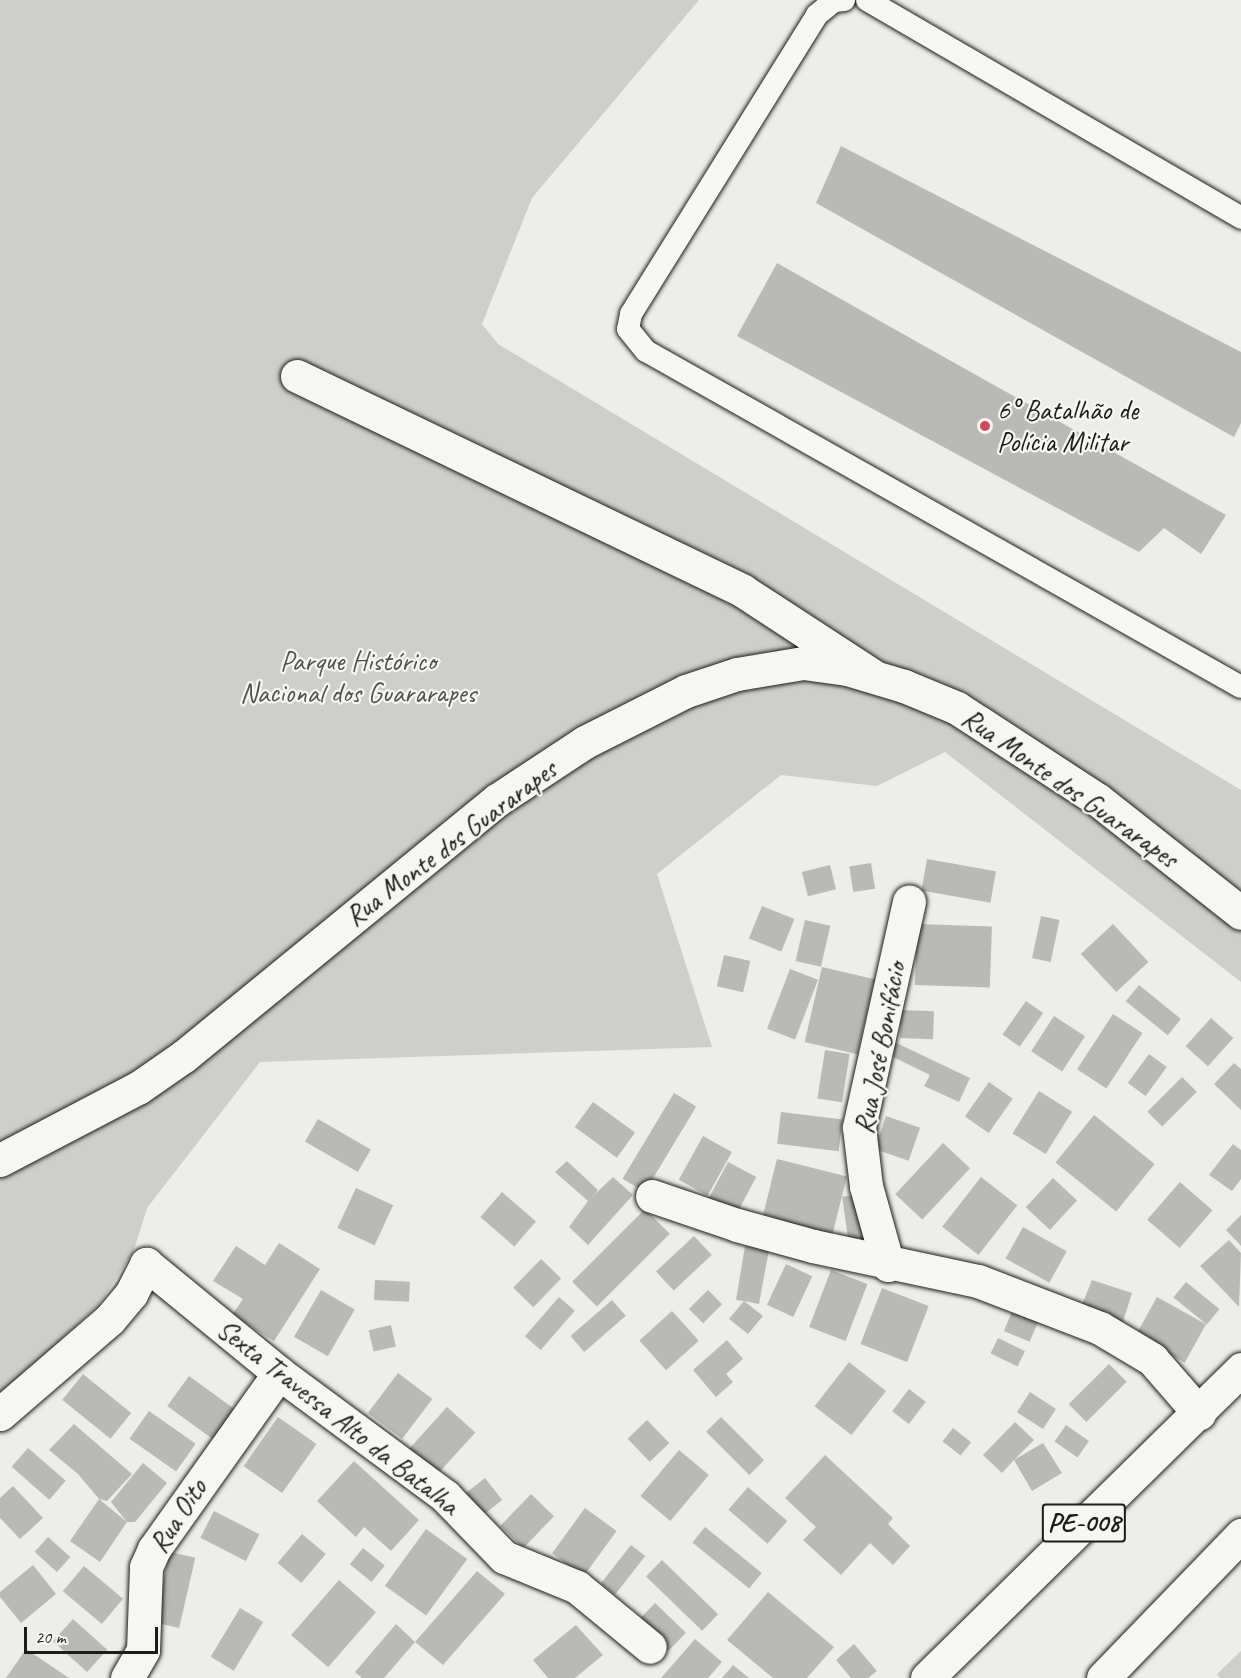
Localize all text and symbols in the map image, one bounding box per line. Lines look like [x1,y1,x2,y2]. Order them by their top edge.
place label: 6° Batalhão de Polícia Militar [997,393,1138,459]
marker: 6° Batalhão de Polícia Militar [978,419,992,433]
park label: Parque Histórico Nacional dos Guararapes [240,644,476,710]
street label: Rua Monte dos Guararapes [956,701,1184,875]
street label: Rua Monte dos Guararapes [339,753,563,933]
street label: Rua José Bonifácio [847,959,913,1137]
street label: Sexta Travessa Alto da Batalha [210,1312,466,1522]
street label: Rua Oito [142,1473,214,1559]
road number: PE-008 [1040,1499,1128,1547]
scale bar [27,1615,160,1653]
text: 20 m [35,1626,66,1648]

